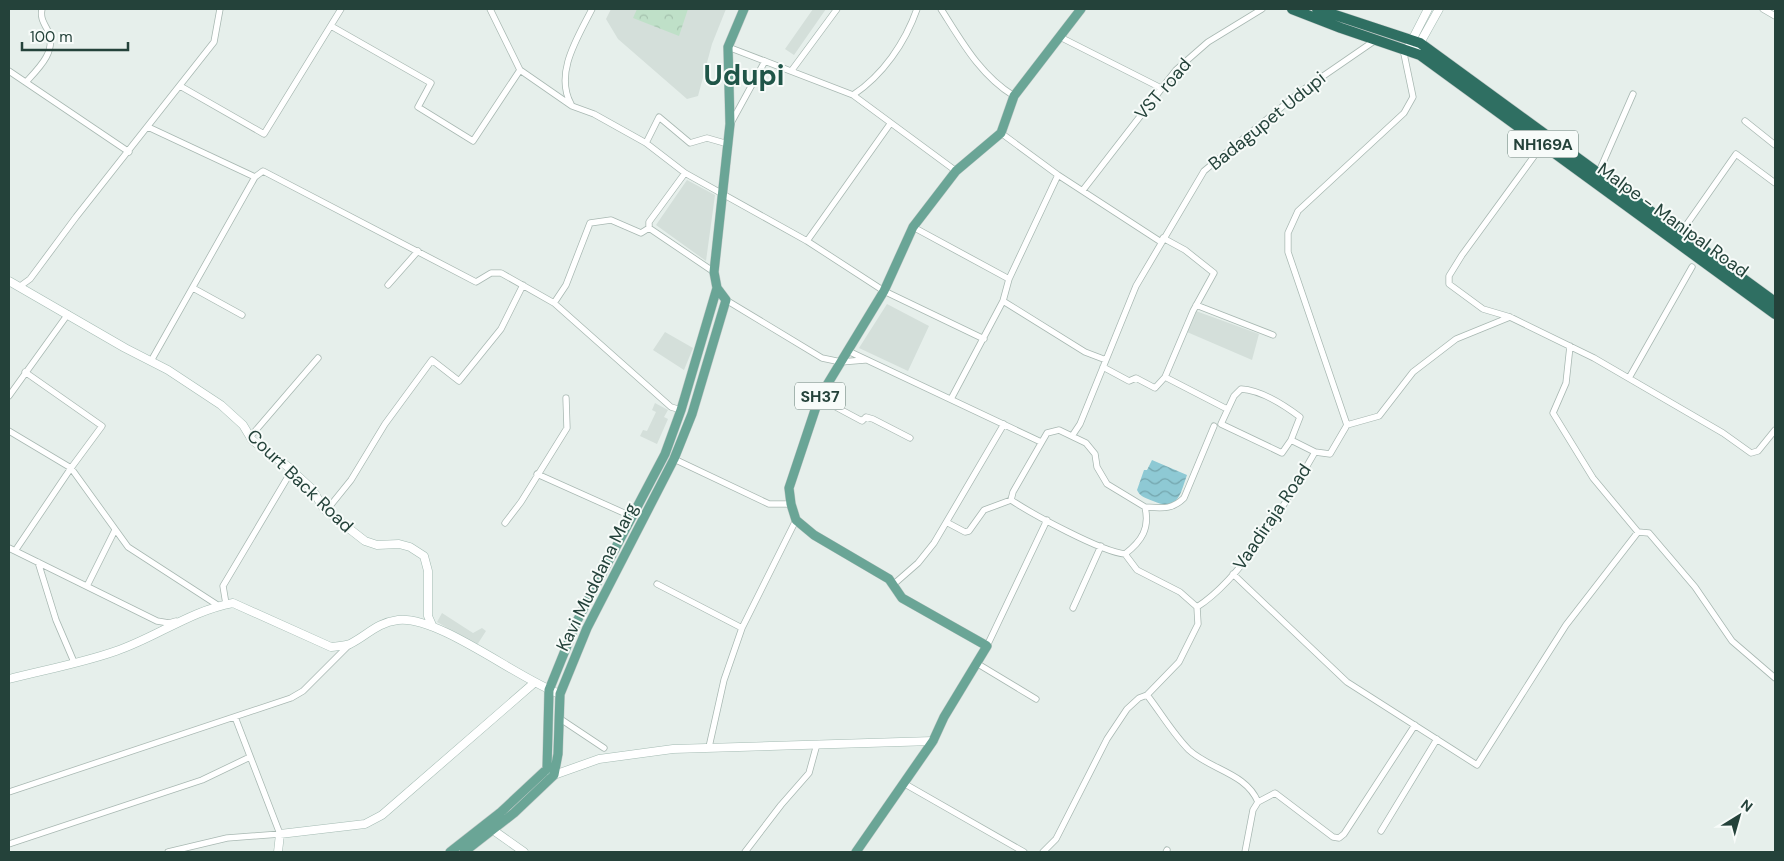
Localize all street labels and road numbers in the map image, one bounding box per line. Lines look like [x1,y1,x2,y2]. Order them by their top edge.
street label: VST road [1129,53,1197,125]
street label: Badagupet Udupi [1203,66,1331,176]
road number: NH169A [1508,130,1578,158]
street label: Malpe - Manipal Road [1593,157,1753,283]
road number: SH37 [795,382,845,410]
street label: Court Back Road [242,424,358,538]
street label: Vaadiraja Road [1228,459,1316,575]
street label: Kavi Muddana Marg [551,499,643,655]

